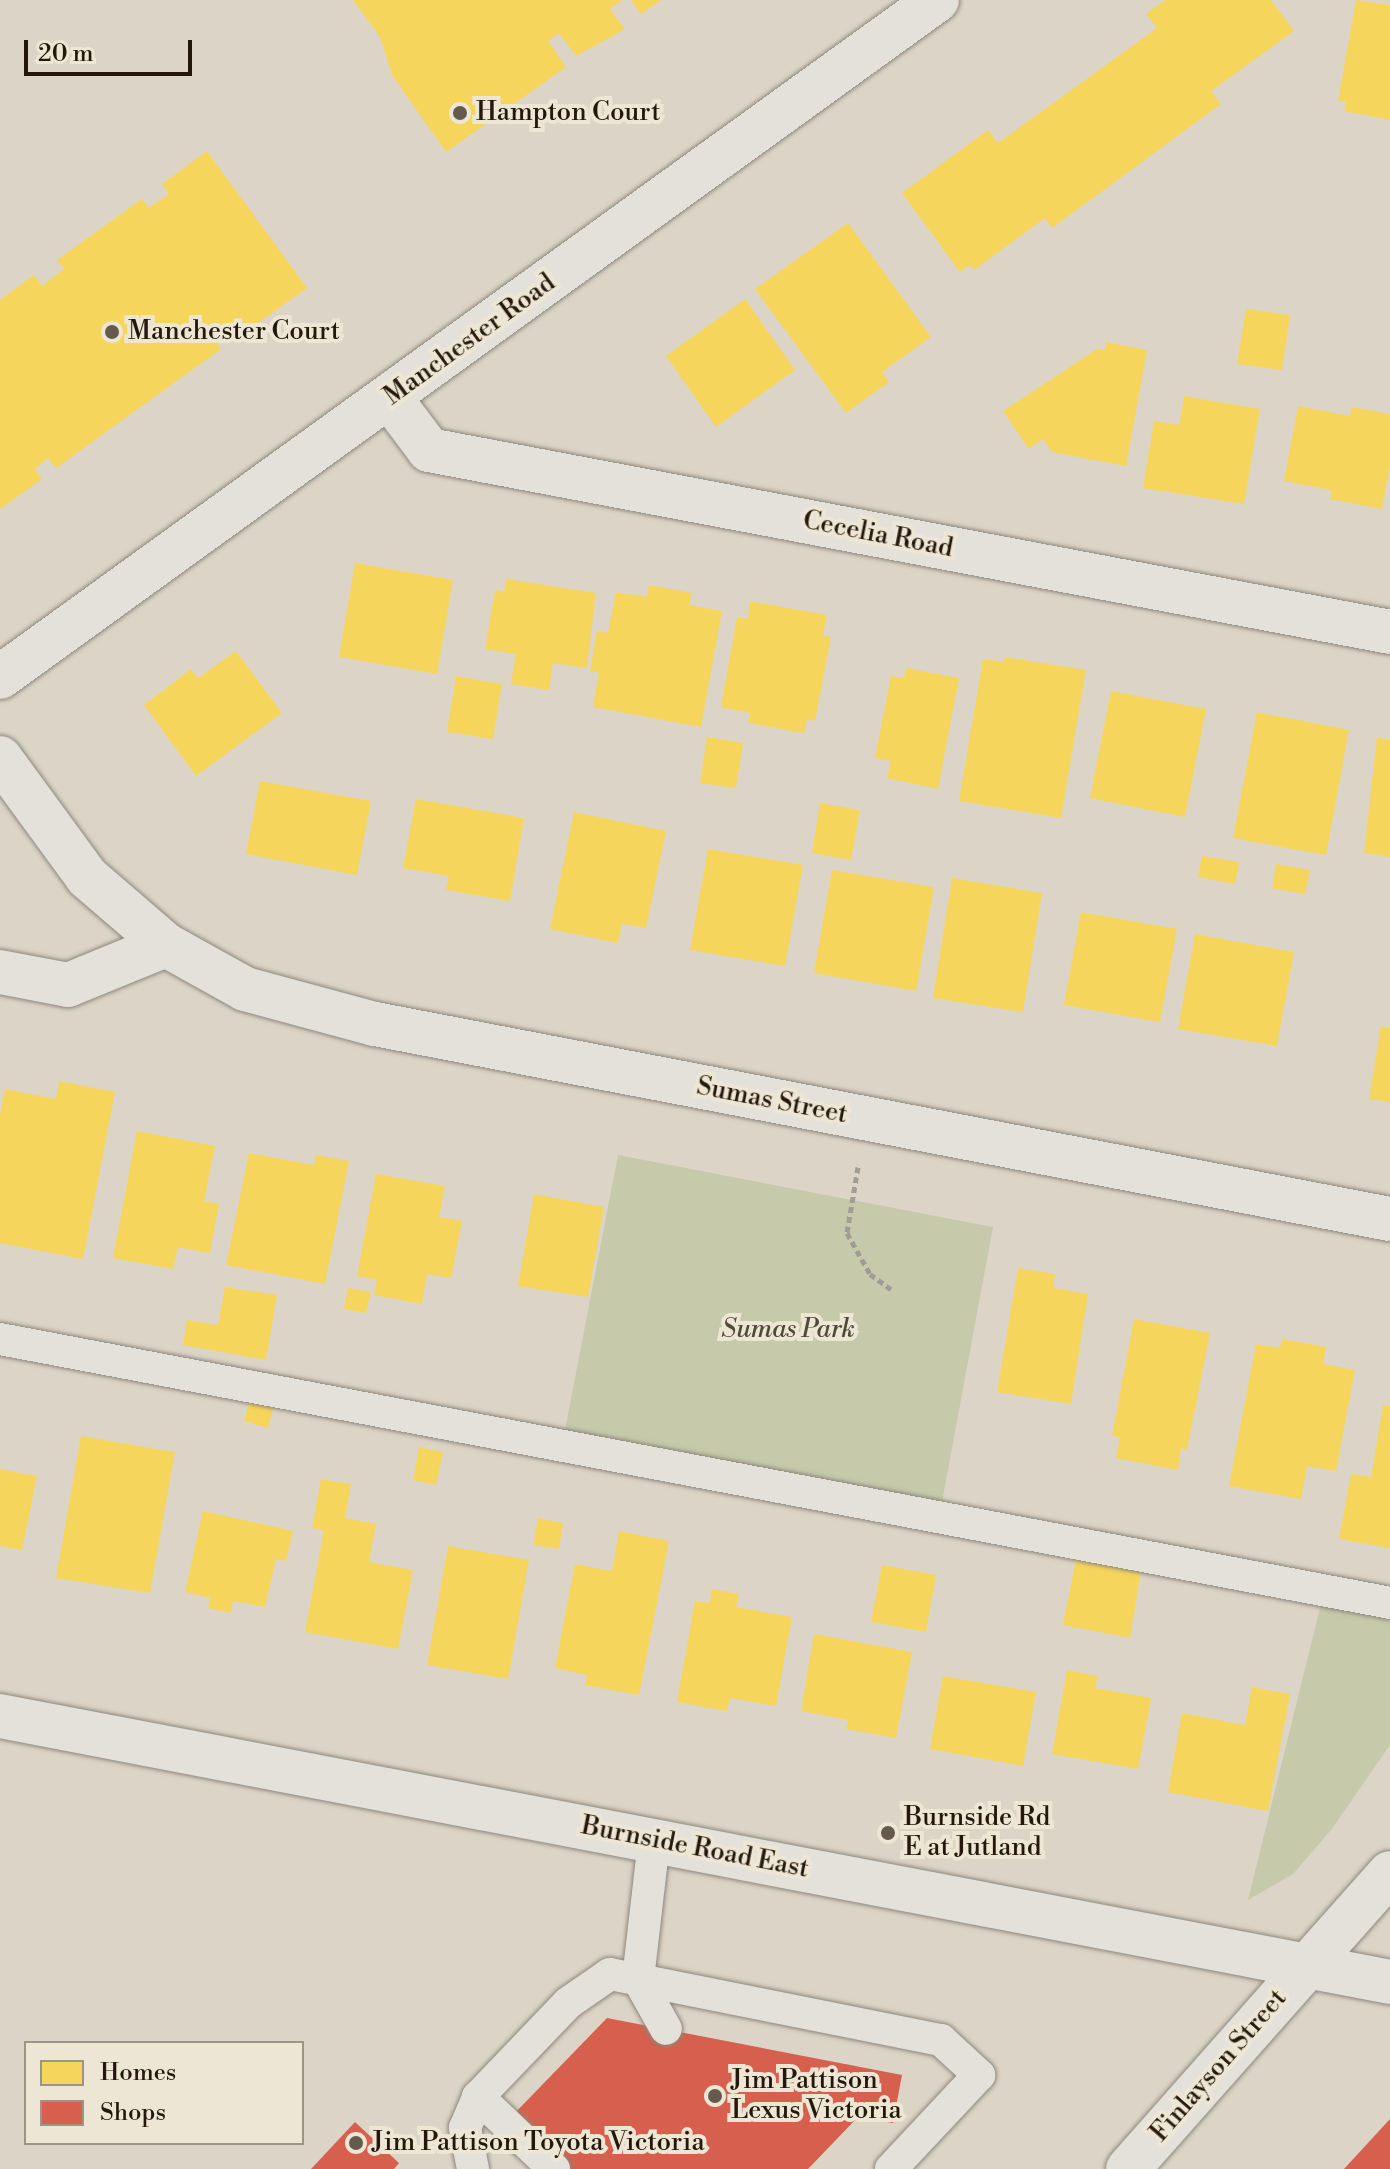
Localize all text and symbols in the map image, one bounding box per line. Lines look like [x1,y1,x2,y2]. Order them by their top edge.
scale bar [28,24,196,74]
text: 20 m [38,39,94,69]
place label: Hampton Court [476,97,660,129]
marker: Hampton Court [451,104,469,122]
street label: Manchester Road [378,267,562,413]
place label: Manchester Court [128,316,340,348]
marker: Manchester Court [103,323,121,341]
street label: Cecelia Road [800,505,956,565]
street label: Sumas Street [694,1071,850,1131]
park label: Sumas Park [721,1314,855,1346]
place label: Burnside Rd E at Jutland [904,1802,1050,1864]
street label: Burnside Road East [579,1811,811,1885]
marker: Burnside Rd E at Jutland [879,1824,897,1842]
street label: Finlayson Street [1144,1983,1294,2149]
legend [24,2041,304,2145]
text: Homes [100,2058,176,2088]
place label: Jim Pattison Lexus Victoria [731,2065,902,2126]
marker: Jim Pattison Lexus Victoria [706,2087,724,2105]
text: Shops [100,2098,166,2128]
place label: Jim Pattison Toyota Victoria [372,2127,705,2159]
marker: Jim Pattison Toyota Victoria [347,2134,365,2152]

